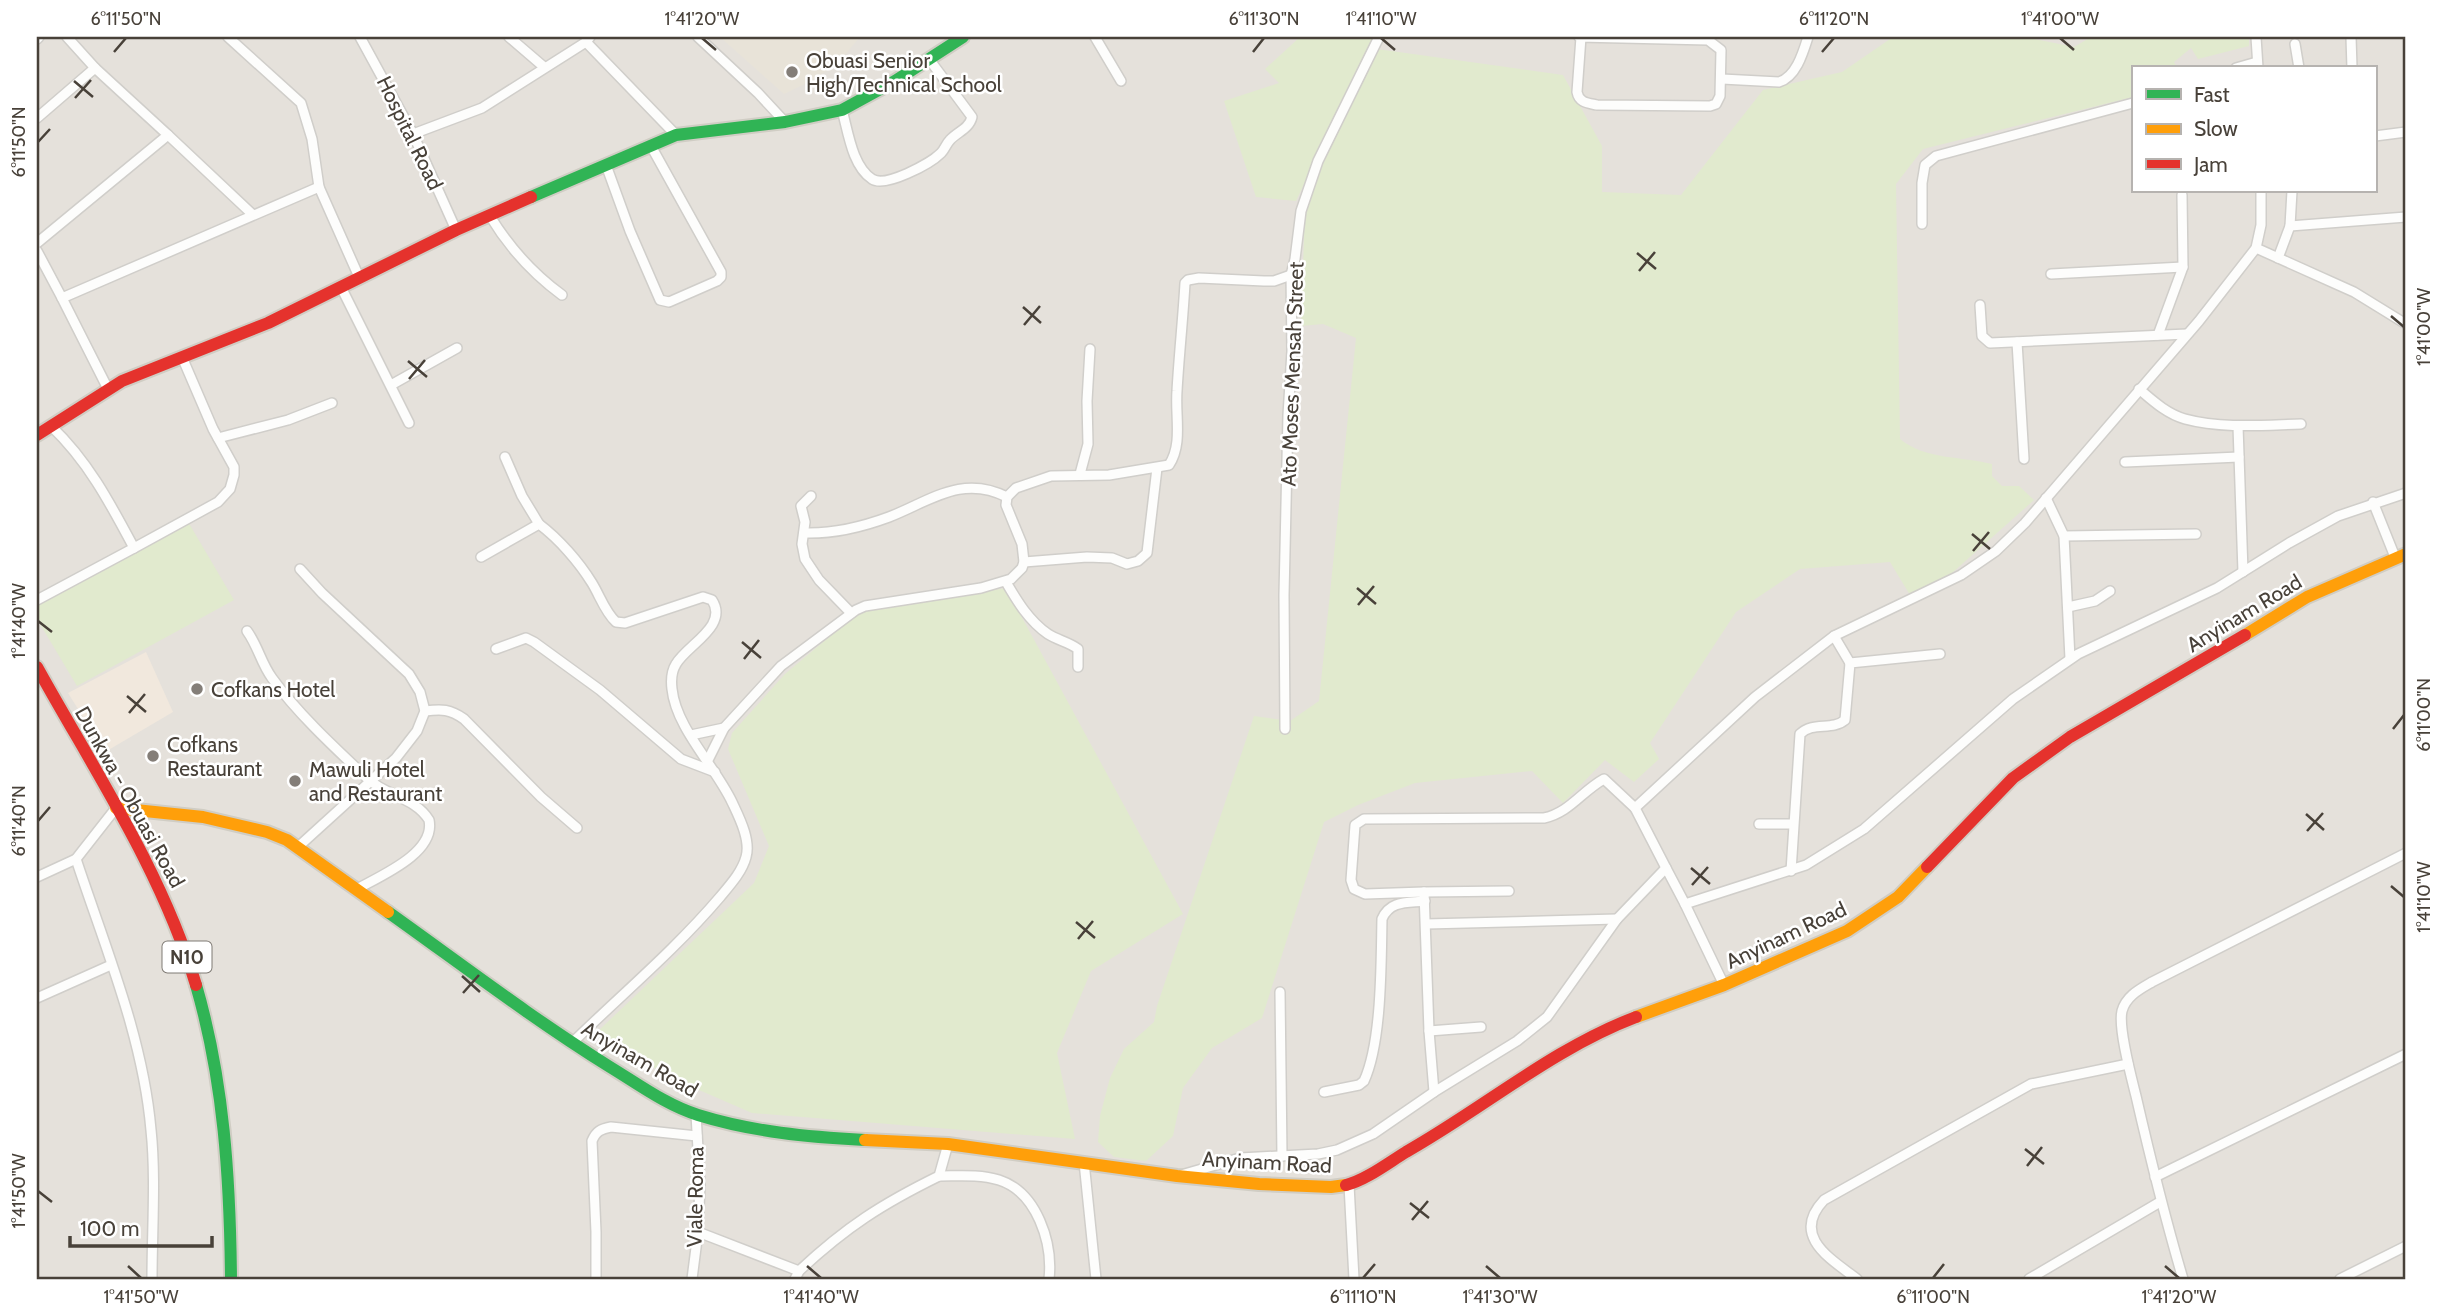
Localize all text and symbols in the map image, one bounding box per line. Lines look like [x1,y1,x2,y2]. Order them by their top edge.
text: 6°11'50"N [91,8,161,30]
text: 1°41'20"W [665,8,739,30]
text: 6°11'30"N [1229,8,1299,30]
text: 1°41'10"W [1345,8,1417,30]
text: 6°11'20"N [1799,8,1869,30]
text: 1°41'00"W [2021,8,2099,30]
place label: Obuasi Senior High/Technical School [806,48,1002,97]
marker: Obuasi Senior High/Technical School [784,64,800,80]
legend [2132,66,2376,192]
street label: Hospital Road [372,72,448,194]
text: Fast [2194,82,2230,107]
text: 6°11'50"N [8,107,30,177]
text: Slow [2194,116,2238,141]
text: Jam [2193,152,2228,177]
street label: Ato Moses Mensah Street [1276,261,1308,487]
text: 1°41'00"W [2413,288,2435,366]
street label: Anyinam Road [2182,569,2306,657]
text: 1°41'40"W [8,583,30,659]
place label: Cofkans Hotel [211,677,335,702]
text: 6°11'00"N [2413,678,2435,752]
marker: Cofkans Hotel [189,681,205,697]
street label: Dunkwa - Obuasi Road [70,702,190,892]
place label: Cofkans Restaurant [167,732,262,781]
marker: Cofkans Restaurant [145,748,161,764]
place label: Mawuli Hotel and Restaurant [309,757,442,806]
marker: Mawuli Hotel and Restaurant [287,773,303,789]
text: 6°11'40"N [8,785,30,857]
text: 1°41'10"W [2413,861,2435,933]
street label: Anyinam Road [1722,896,1850,974]
road number: N10 [162,942,212,973]
street label: Anyinam Road [577,1016,703,1102]
street label: Viale Roma [682,1146,708,1248]
street label: Anyinam Road [1201,1146,1333,1178]
text: 1°41'50"W [8,1153,30,1229]
scale bar [70,1204,212,1248]
text: 100 m [80,1216,139,1241]
text: 1°41'50"W [103,1286,179,1308]
text: 1°41'40"W [783,1286,859,1308]
text: 6°11'10"N [1330,1286,1397,1308]
text: 1°41'30"W [1462,1286,1538,1308]
text: 6°11'00"N [1896,1286,1970,1308]
text: 1°41'20"W [2142,1286,2216,1308]

